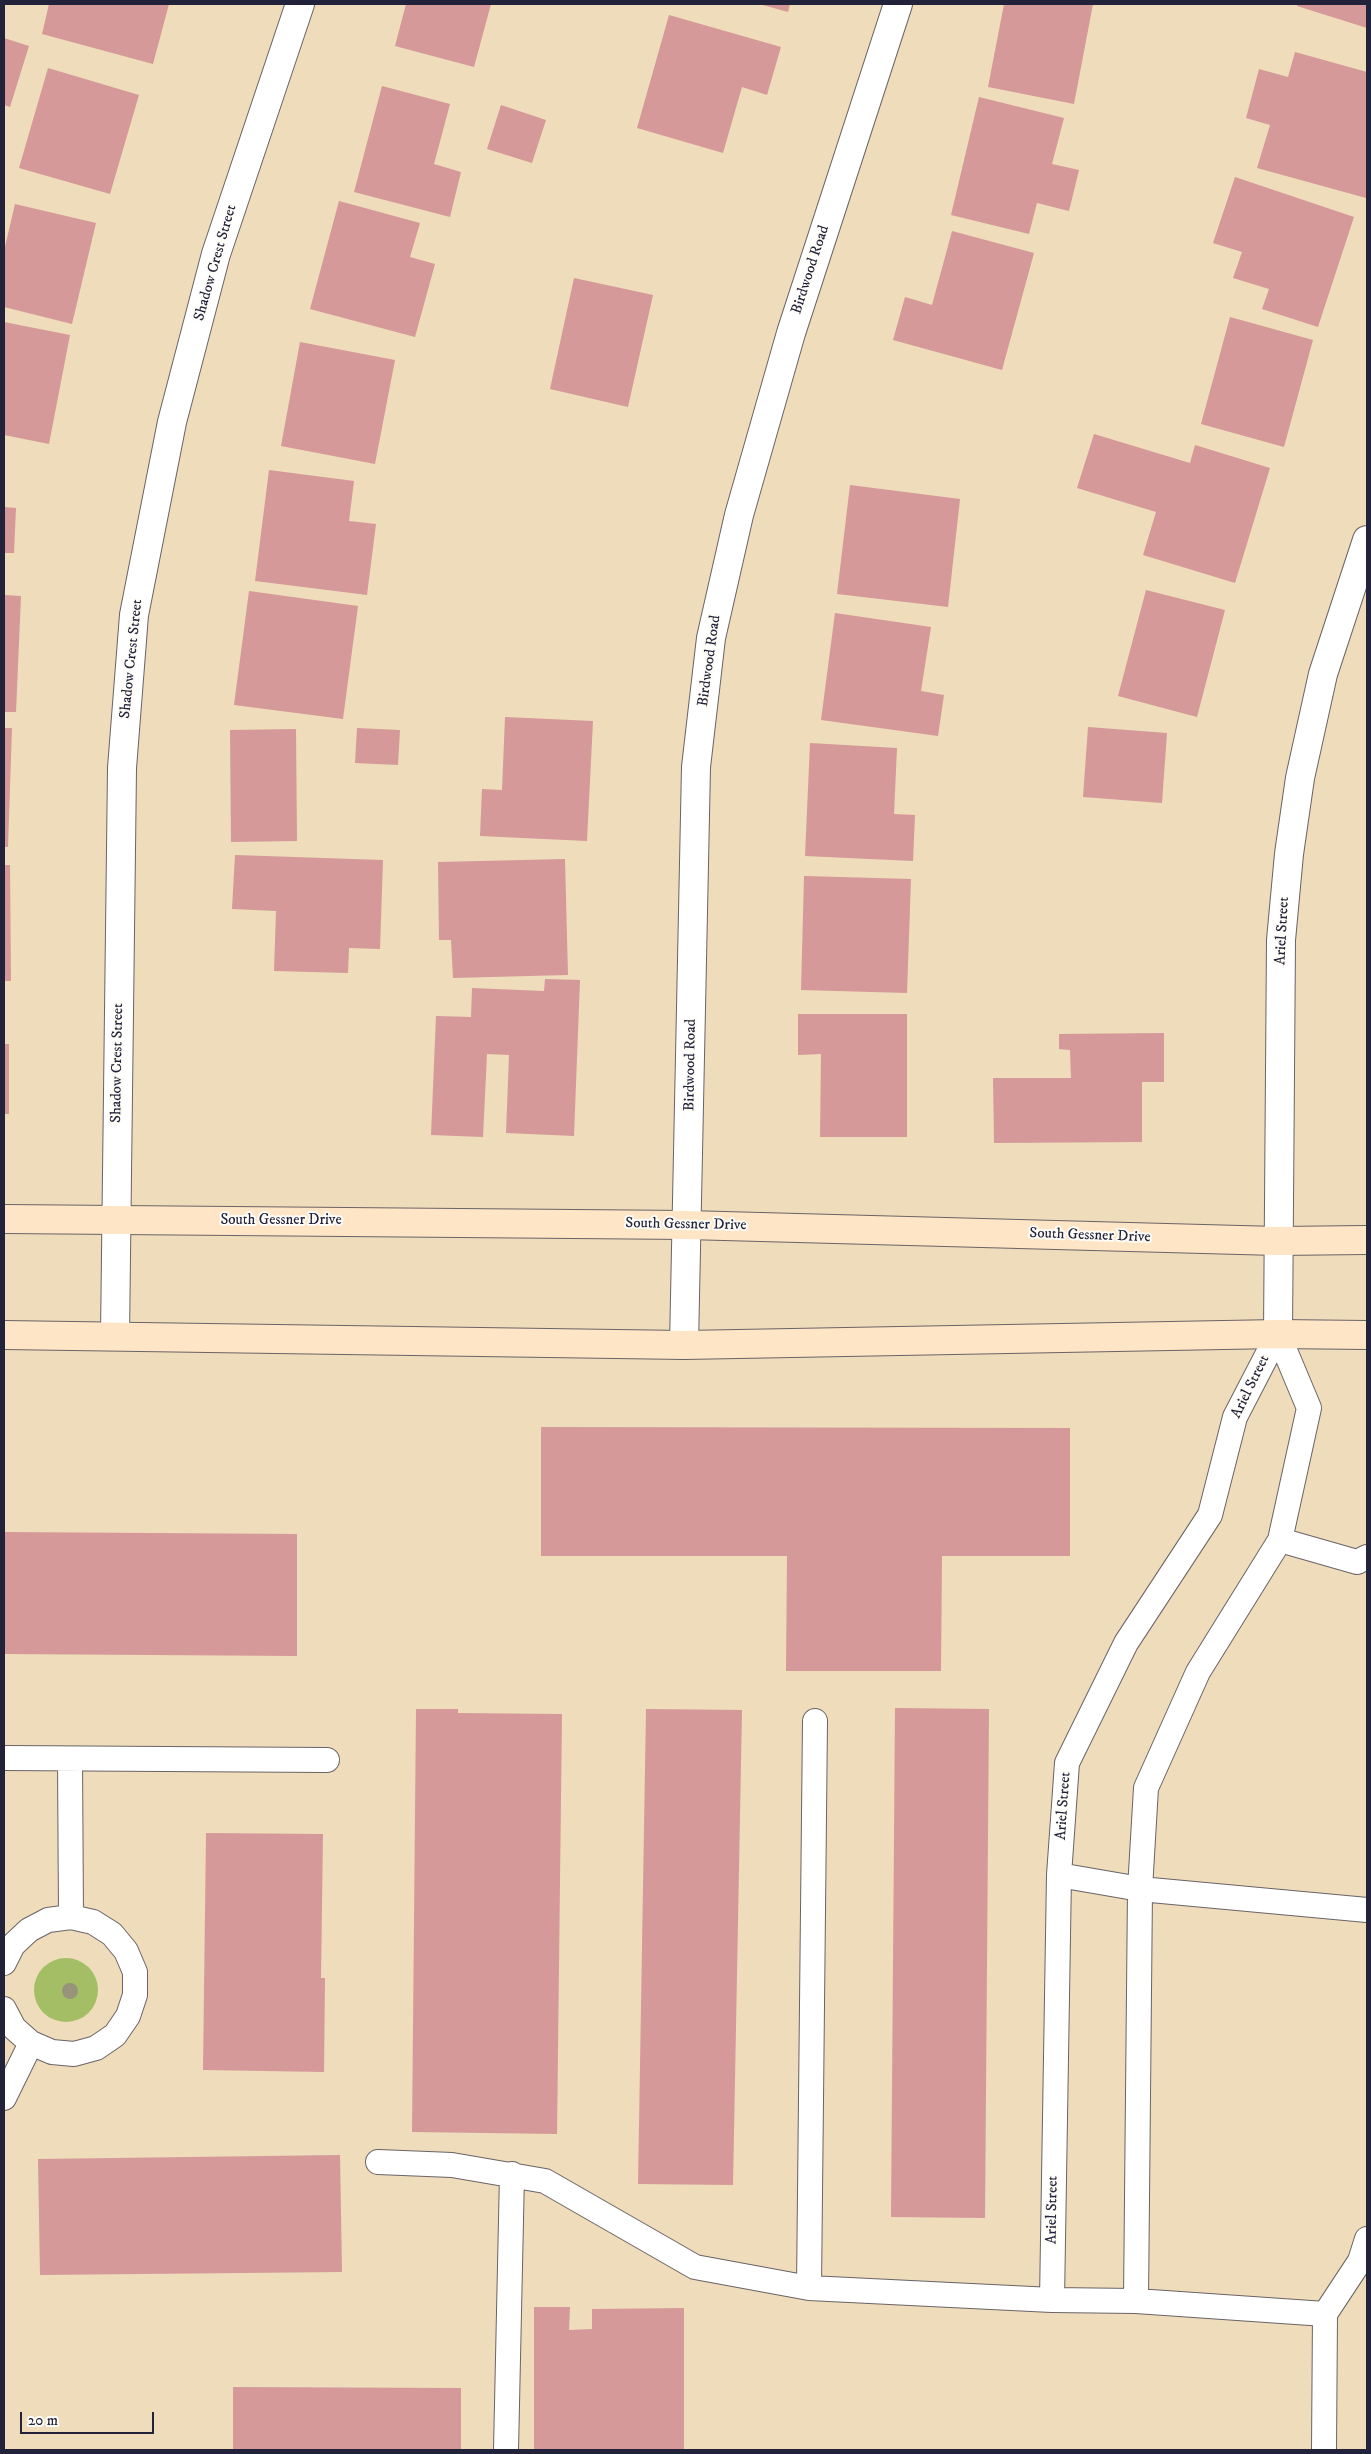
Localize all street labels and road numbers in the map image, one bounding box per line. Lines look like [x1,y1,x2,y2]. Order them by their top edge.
street label: Shadow Crest Street [191,203,241,323]
street label: Birdwood Road [788,223,834,317]
street label: Shadow Crest Street [117,598,147,720]
street label: Birdwood Road [695,614,725,708]
street label: Ariel Street [1272,896,1294,966]
street label: Shadow Crest Street [108,1003,128,1123]
street label: Birdwood Road [681,1019,701,1111]
street label: South Gessner Drive [220,1212,342,1230]
street label: South Gessner Drive [625,1215,747,1235]
street label: South Gessner Drive [1029,1225,1151,1247]
street label: Ariel Street [1228,1352,1274,1422]
street label: Ariel Street [1053,1771,1075,1841]
street label: Ariel Street [1043,2176,1063,2244]

